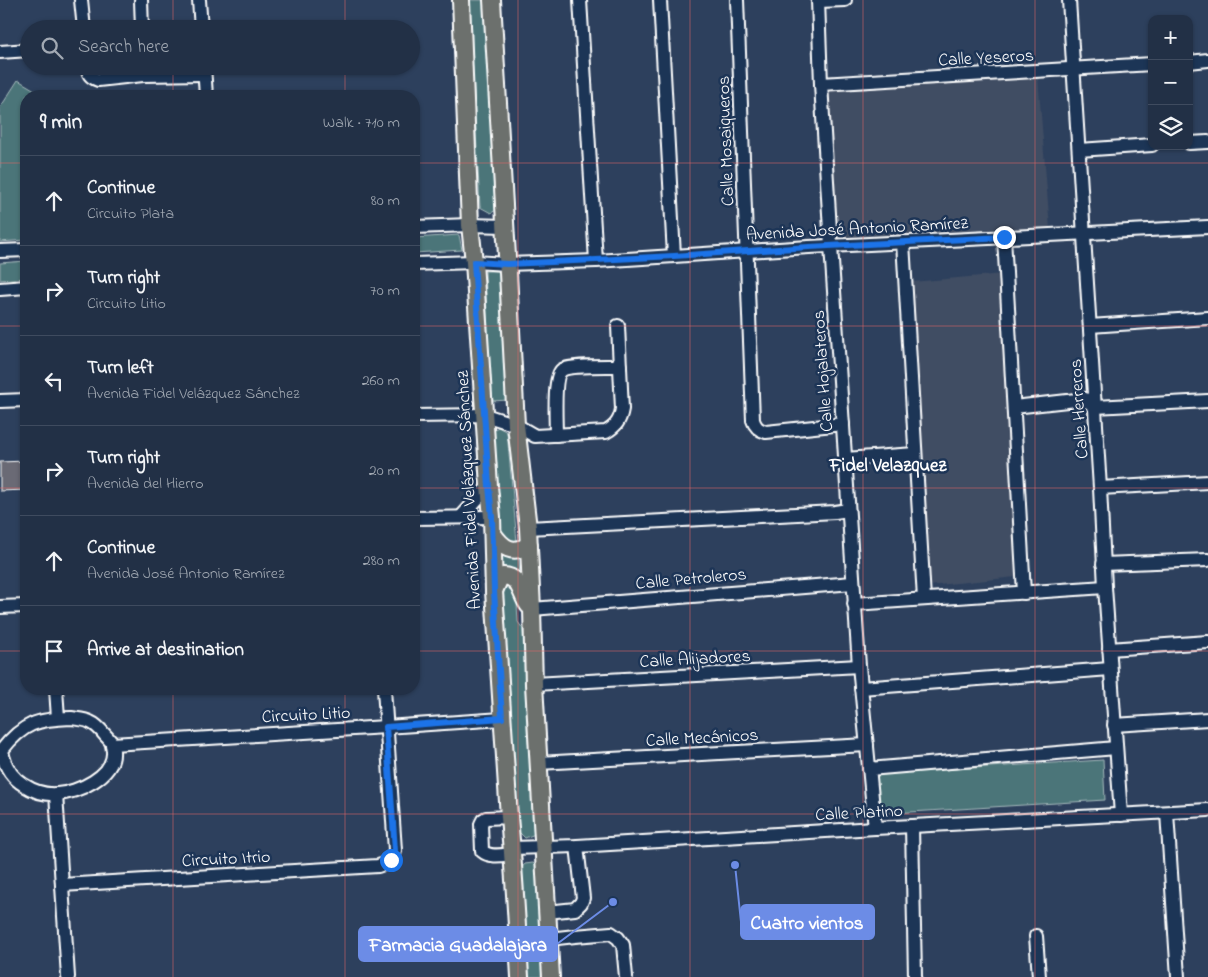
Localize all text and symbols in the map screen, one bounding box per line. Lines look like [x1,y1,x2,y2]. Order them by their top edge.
map controls [1148,15,1193,150]
button: + [1148,15,1193,60]
search box [20,20,420,75]
icon: search [38,34,66,62]
text: Search here [78,34,169,61]
street label: Calle Yeseros [938,44,1035,74]
button: − [1148,60,1193,105]
street label: Calle Mosaiqueros [712,75,742,207]
button: layers [1148,105,1193,150]
text: 9 min [40,108,82,138]
text: Walk · 710 m [323,111,400,135]
text: Continue [87,175,155,202]
icon: ahead [40,187,68,215]
text: 80 m [371,189,400,213]
text: Circuito Plata [87,202,174,226]
street label: Avenida José Antonio Ramírez [745,211,969,249]
route end [993,226,1016,249]
text: Turn right [87,265,160,292]
icon: right [40,277,68,305]
text: 70 m [370,279,400,303]
text: Circuito Litio [87,292,166,316]
street label: Calle Hojalateros [807,309,841,433]
text: Turn left [87,355,154,382]
street label: Calle Herreros [1064,358,1096,460]
icon: left [40,367,68,395]
text: 260 m [362,369,400,393]
street label: Avenida Fidel Velázquez Sánchez [451,369,489,610]
text: Avenida Fidel Velázquez Sánchez [87,382,300,406]
text: Turn right [87,445,160,472]
district label: Fidel Velazquez [829,453,947,480]
icon: right [40,457,68,485]
text: 20 m [369,459,400,483]
text: Avenida del Hierro [87,472,204,496]
text: Continue [87,535,155,562]
icon: ahead [40,547,68,575]
text: 280 m [363,549,400,573]
text: Avenida José Antonio Ramírez [87,562,285,586]
street label: Calle Petroleros [635,562,748,598]
icon: arrive [40,637,68,665]
text: Arrive at destination [87,637,244,664]
street label: Calle Alijadores [639,644,751,676]
street label: Circuito Litio [261,701,351,731]
street label: Calle Mecánicos [645,723,759,755]
street label: Calle Platino [815,799,904,829]
street label: Circuito Itrio [181,845,271,875]
route start [380,849,403,872]
callout: Cuatro vientos [741,905,874,939]
text: Cuatro vientos [751,911,864,938]
callout: Farmacia Guadalajara [359,927,557,961]
text: Farmacia Guadalajara [368,933,547,960]

